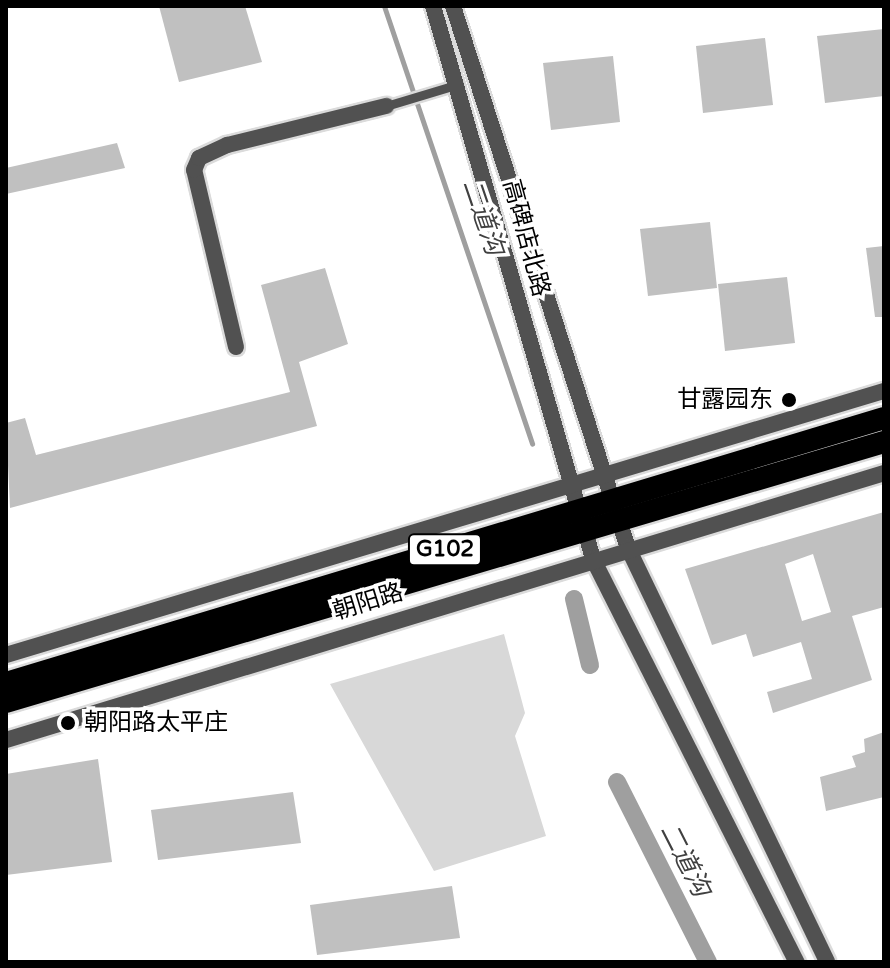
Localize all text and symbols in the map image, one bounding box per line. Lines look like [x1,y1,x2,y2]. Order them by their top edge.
water label: 二道沟 [456,175,510,259]
street label: 高碑店北路 [497,176,555,300]
place label: 甘露园东 [677,386,773,414]
marker: 甘露园东 [780,391,798,409]
road number: G102 [407,532,483,568]
street label: 朝阳路 [329,578,407,626]
place label: 朝阳路太平庄 [84,709,228,737]
marker: 朝阳路太平庄 [59,714,77,732]
water label: 二道沟 [653,818,717,902]

